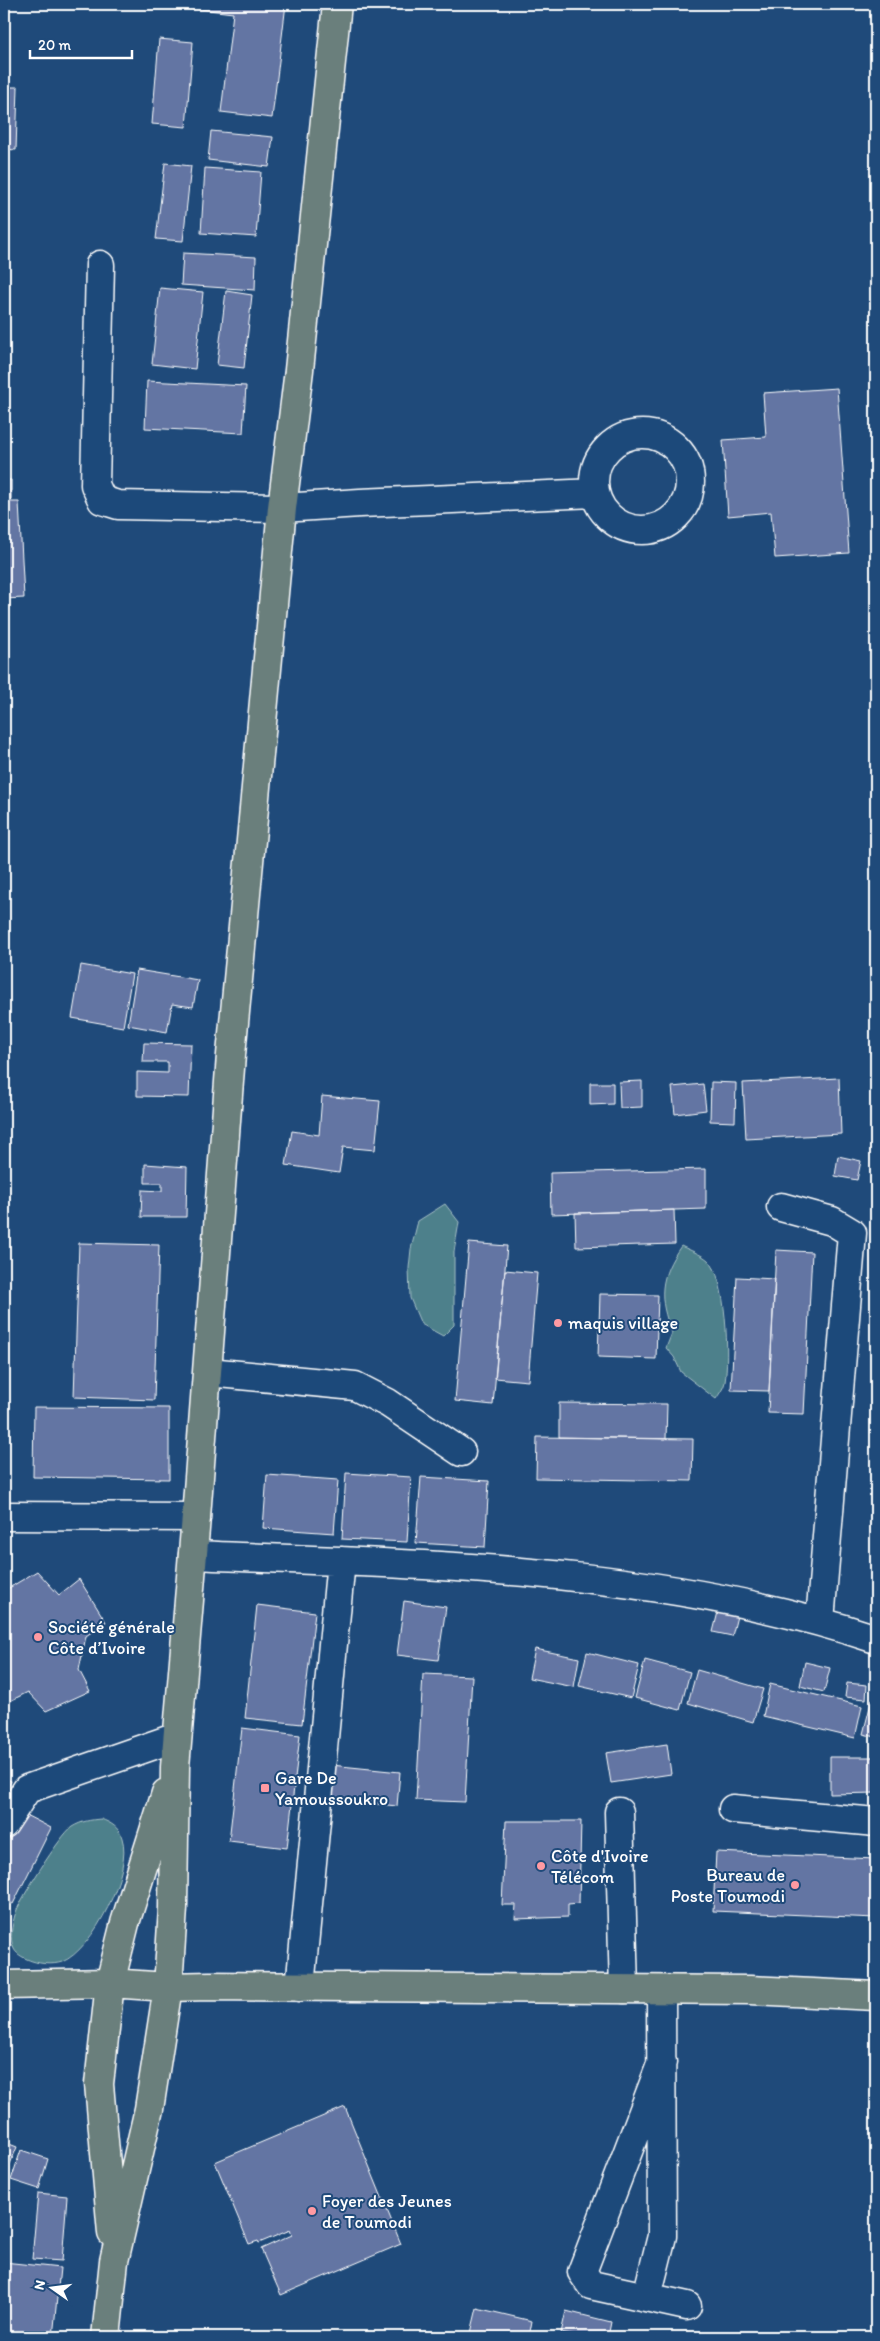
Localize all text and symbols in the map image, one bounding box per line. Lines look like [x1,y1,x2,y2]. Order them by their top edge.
scale bar [30,28,132,60]
text: 20 m [38,36,72,54]
place label: maquis village [568,1312,678,1334]
marker: maquis village [552,1317,564,1329]
place label: Société générale Côte d’Ivoire [48,1616,175,1659]
marker: Société générale Côte d’Ivoire [32,1631,44,1643]
place label: Gare De Yamoussoukro [275,1767,388,1810]
marker: Gare De Yamoussoukro [259,1782,271,1794]
place label: Côte d'Ivoire Télécom [551,1845,649,1888]
marker: Côte d'Ivoire Télécom [535,1860,547,1872]
place label: Bureau de Poste Toumodi [671,1864,785,1907]
marker: Bureau de Poste Toumodi [789,1879,801,1891]
place label: Foyer des Jeunes de Toumodi [322,2190,452,2233]
marker: Foyer des Jeunes de Toumodi [306,2205,318,2217]
north arrow [28,2264,78,2314]
text: N [30,2278,49,2292]

